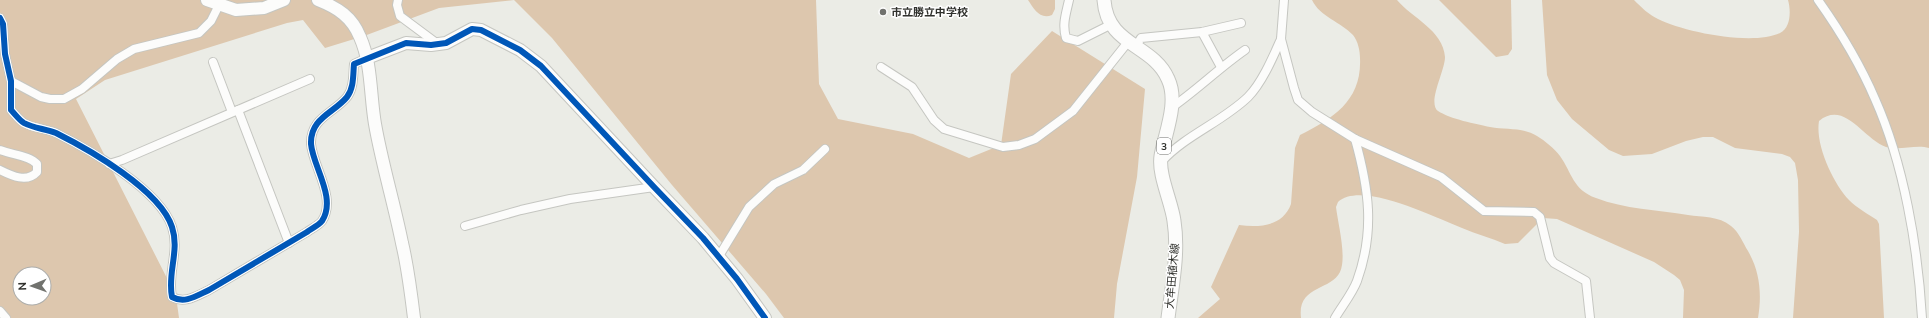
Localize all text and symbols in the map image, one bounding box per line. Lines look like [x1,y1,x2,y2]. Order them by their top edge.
place label: 市立勝立中学校 [891,5,968,19]
marker: 市立勝立中学校 [878,7,888,17]
road number: 3 [1157,138,1171,154]
street label: 大牟田植木線 [1162,243,1182,309]
north arrow [12,266,52,306]
text: N [15,282,29,291]

